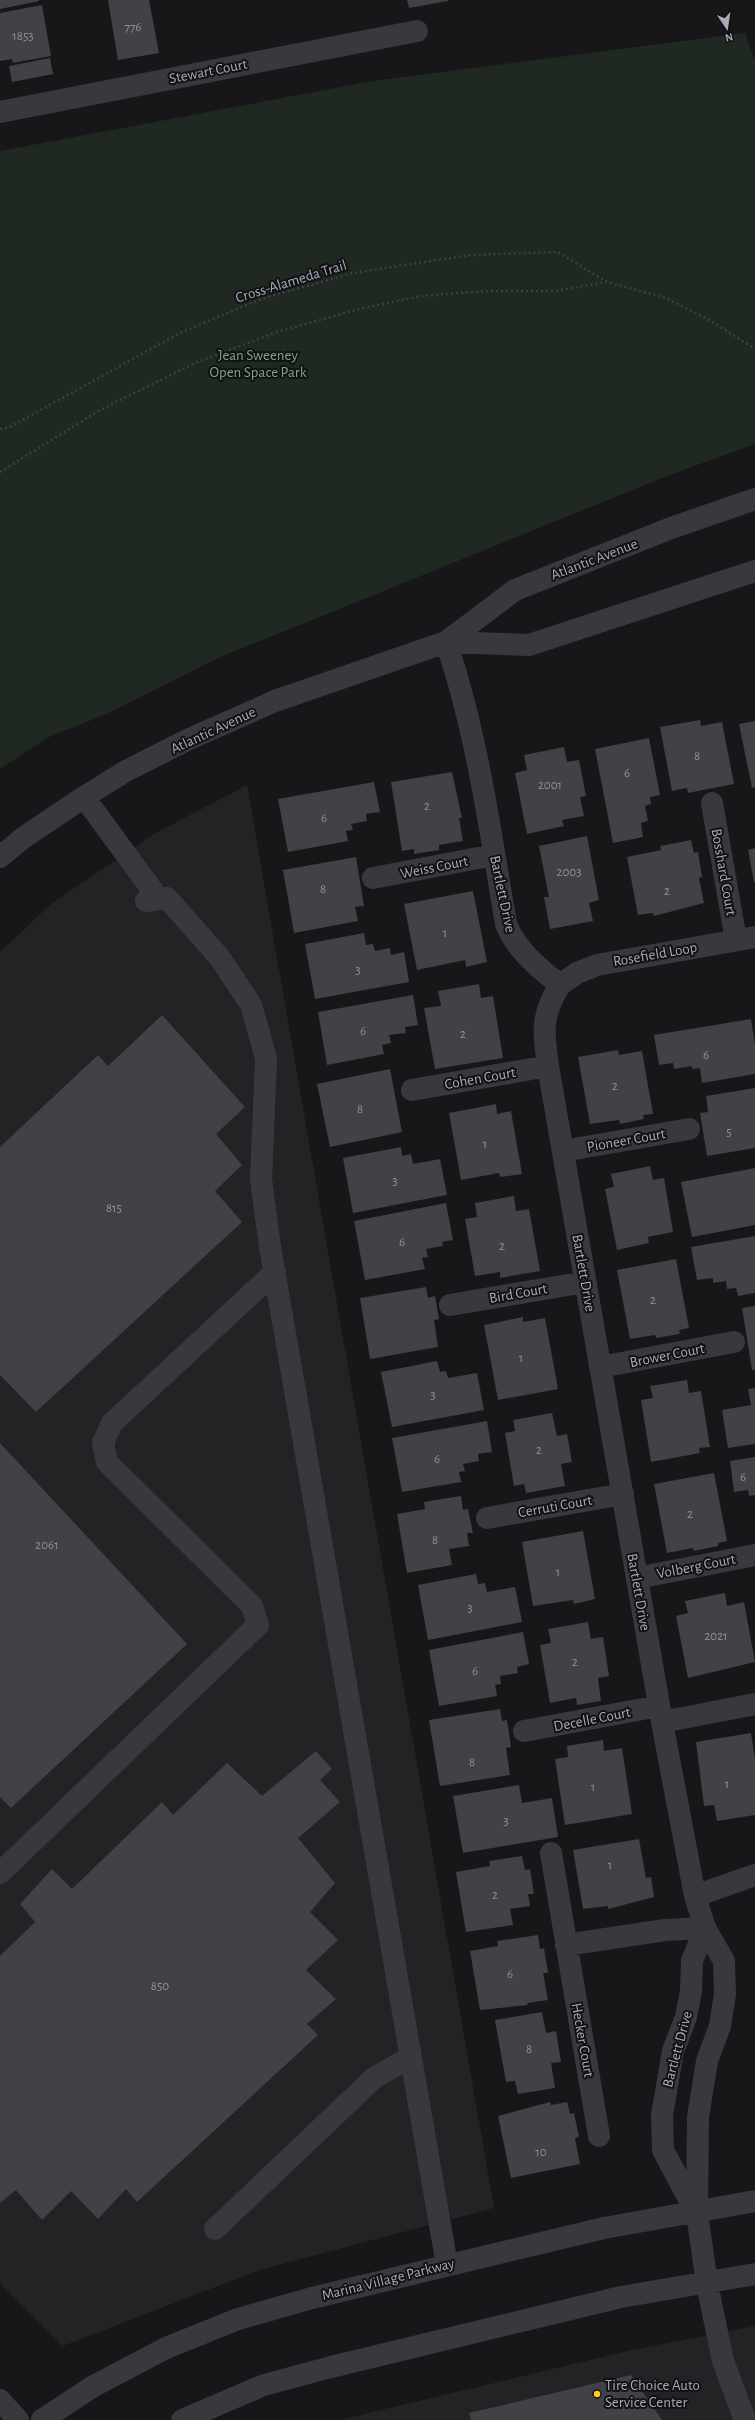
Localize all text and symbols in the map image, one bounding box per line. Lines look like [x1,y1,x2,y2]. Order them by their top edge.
north arrow [707,8,747,48]
house number: 776 [125,21,141,34]
house number: 1853 [12,30,34,43]
text: N [724,31,734,43]
street label: Stewart Court [168,57,249,86]
street label: Cross-Alameda Trail [234,257,348,305]
park label: Jean Sweeney Open Space Park [210,348,307,380]
street label: Atlantic Avenue [549,536,640,583]
street label: Atlantic Avenue [168,704,258,757]
house number: 8 [694,750,700,763]
house number: 6 [624,767,630,780]
house number: 2001 [538,779,562,792]
house number: 2 [424,800,430,813]
house number: 6 [321,812,327,825]
street label: Bosshard Court [708,827,739,917]
street label: Weiss Court [399,854,470,881]
street label: Bartlett Drive [487,854,518,934]
house number: 2003 [557,866,582,879]
house number: 8 [320,883,326,896]
house number: 2 [664,885,670,898]
house number: 1 [443,927,447,940]
street label: Rosefield Loop [612,940,698,969]
house number: 3 [355,964,361,977]
house number: 6 [360,1025,366,1038]
house number: 2 [460,1028,466,1041]
house number: 6 [703,1049,709,1062]
street label: Cohen Court [443,1065,517,1092]
house number: 2 [612,1080,618,1093]
house number: 8 [357,1103,363,1116]
street label: Pioneer Court [586,1126,667,1155]
house number: 5 [726,1126,732,1139]
house number: 1 [483,1138,487,1151]
house number: 3 [392,1175,398,1188]
house number: 815 [106,1202,122,1215]
street label: Bartlett Drive [569,1233,598,1313]
house number: 6 [399,1236,405,1249]
house number: 2 [499,1240,505,1253]
street label: Bird Court [488,1281,549,1306]
house number: 2 [650,1294,656,1307]
street label: Brower Court [628,1341,706,1370]
house number: 1 [519,1352,523,1365]
house number: 3 [430,1389,436,1402]
house number: 2 [536,1444,542,1457]
house number: 6 [434,1453,440,1466]
house number: 6 [740,1471,746,1484]
street label: Cerruti Court [517,1493,593,1520]
house number: 2 [687,1508,693,1521]
house number: 8 [432,1534,438,1547]
house number: 2061 [35,1539,59,1552]
street label: Volberg Court [655,1551,737,1581]
street label: Bartlett Drive [624,1552,653,1632]
house number: 1 [556,1566,560,1579]
house number: 3 [467,1602,473,1615]
house number: 2021 [704,1630,728,1643]
house number: 2 [572,1656,578,1669]
house number: 6 [472,1665,478,1678]
street label: Decelle Court [552,1705,632,1734]
house number: 8 [469,1756,475,1769]
house number: 1 [725,1778,729,1791]
house number: 1 [591,1781,595,1794]
house number: 3 [503,1815,509,1828]
house number: 1 [608,1859,612,1872]
house number: 2 [492,1889,498,1902]
house number: 6 [507,1968,513,1981]
house number: 850 [151,1980,169,1993]
street label: Hecker Court [569,2002,596,2079]
street label: Bartlett Drive [660,2009,695,2089]
house number: 8 [526,2043,532,2056]
house number: 10 [535,2146,547,2159]
street label: Marina Village Parkway [320,2256,457,2303]
place label: Tire Choice Auto Service Center [605,2378,700,2410]
marker: Tire Choice Auto Service Center [592,2389,602,2399]

